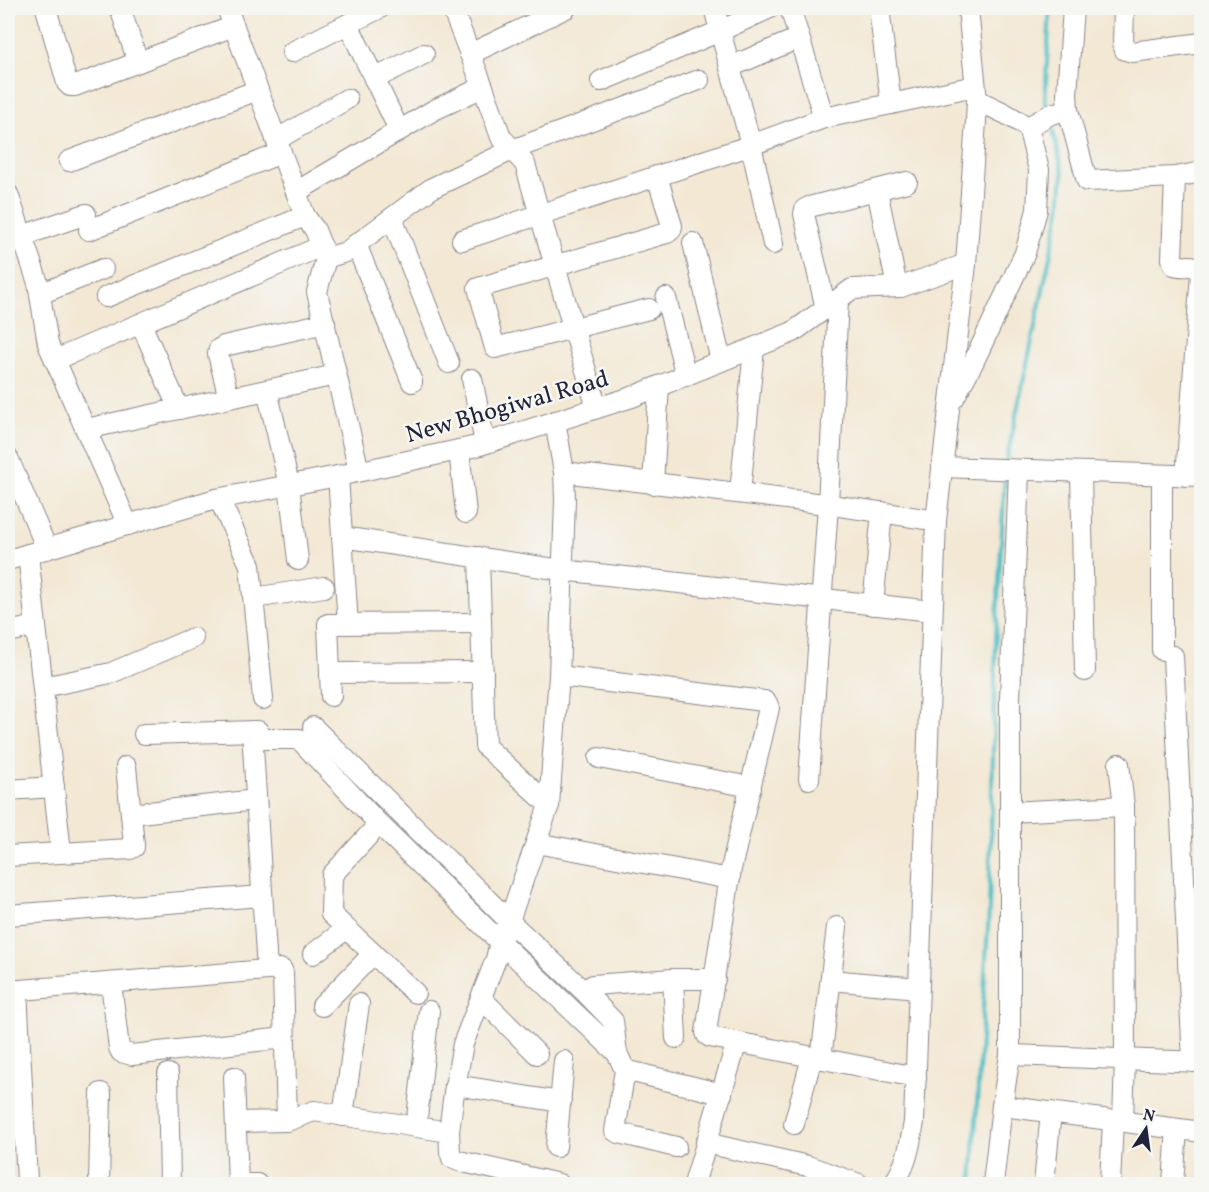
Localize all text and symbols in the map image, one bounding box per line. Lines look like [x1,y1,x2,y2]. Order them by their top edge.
street label: New Bhogiwal Road [402,363,613,453]
north arrow [1116,1099,1176,1159]
text: N [1141,1104,1157,1128]

